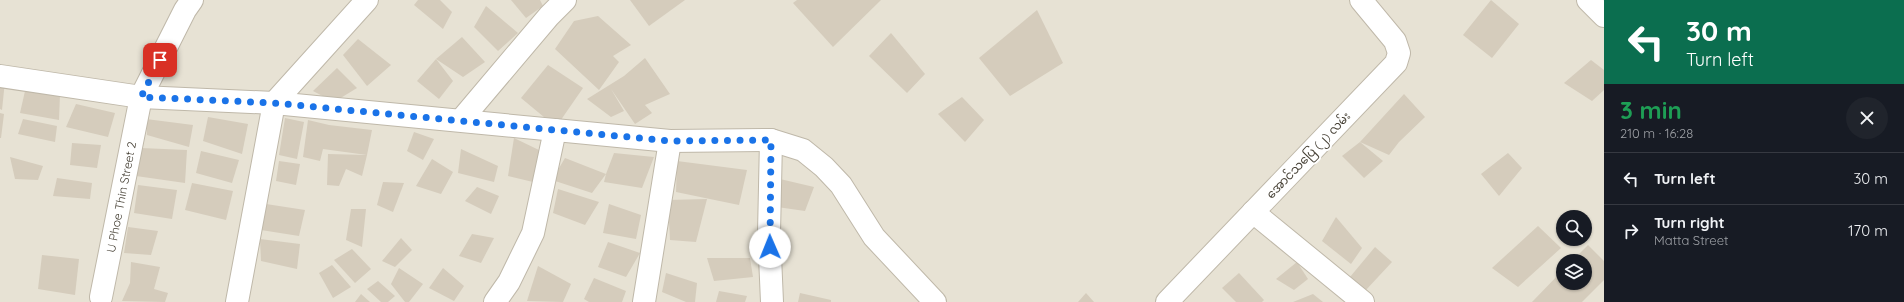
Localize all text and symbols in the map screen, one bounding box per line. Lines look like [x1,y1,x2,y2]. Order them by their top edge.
text: 30 m [1686,13,1752,48]
icon: left [1620,16,1672,68]
pin [143,43,177,77]
text: Turn left [1686,48,1754,71]
icon: arrive [149,49,171,71]
text: 3 min [1620,95,1682,125]
button: close [1846,97,1888,139]
street label: အောင်သပြေ (၂) လမ်း [1262,108,1355,204]
text: 210 m · 16:28 [1620,125,1693,141]
street label: U Phoe Thin Street 2 [103,140,139,254]
icon: left [1620,168,1642,190]
text: Turn left [1654,169,1716,188]
text: 30 m [1853,169,1888,188]
map controls [1556,210,1592,290]
button: search [1556,210,1592,246]
text: Turn right [1654,213,1725,232]
icon: right [1620,220,1642,242]
text: 170 m [1848,221,1888,240]
position arrow [749,226,791,268]
text: Matta Street [1654,232,1728,248]
button: layers [1556,254,1592,290]

